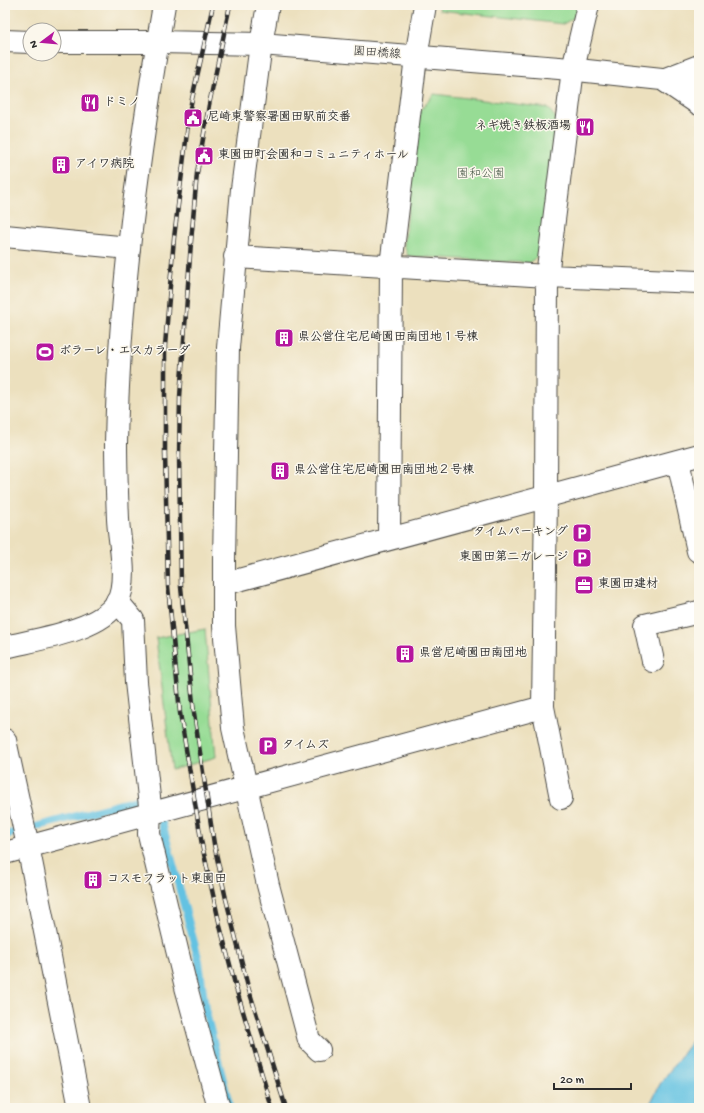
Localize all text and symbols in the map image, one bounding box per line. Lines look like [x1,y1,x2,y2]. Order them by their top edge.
north arrow [22,22,62,62]
text: N [28,39,41,49]
street label: 園田橋線 [353,44,402,63]
restaurant icon: ドミノ [79,92,101,114]
place label: ドミノ [104,96,140,110]
public building icon: 尼崎東警察署園田駅前交番 [182,107,204,129]
place label: 尼崎東警察署園田駅前交番 [207,110,351,125]
restaurant icon: ネギ焼き鉄板酒場 [574,116,596,138]
place label: ネギ焼き鉄板酒場 [475,119,571,134]
public building icon: 東園田町会園和コミュニティホール [193,145,215,167]
place label: 東園田町会園和コミュニティホール [218,148,409,163]
building icon: アイワ病院 [50,154,72,176]
place label: アイワ病院 [75,156,134,172]
park label: 園和公園 [457,167,505,182]
building icon: 県公営住宅尼崎園田南団地１号棟 [273,327,295,349]
place label: 県公営住宅尼崎園田南団地１号棟 [298,330,478,345]
sports icon: ボラーレ・エスカラーダ [34,341,56,363]
place label: ボラーレ・エスカラーダ [59,344,191,359]
building icon: 県公営住宅尼崎園田南団地２号棟 [269,460,291,482]
place label: 県公営住宅尼崎園田南団地２号棟 [294,463,474,478]
parking icon: タイムパーキング [571,522,593,544]
place label: タイムパーキング [473,525,568,540]
parking icon: 東園田第二ガレージ [571,547,593,569]
place label: 東園田第二ガレージ [459,550,568,565]
office icon: 東園田建材 [573,574,595,596]
place label: 東園田建材 [598,577,658,592]
building icon: 県営尼崎園田南団地 [394,643,416,665]
place label: 県営尼崎園田南団地 [419,646,527,661]
parking icon: タイムズ [257,735,279,757]
place label: タイムズ [282,739,329,753]
building icon: コスモフラット東園田 [82,869,104,891]
place label: コスモフラット東園田 [107,872,227,887]
scale bar [554,1065,631,1091]
text: 20 m [560,1074,585,1088]

